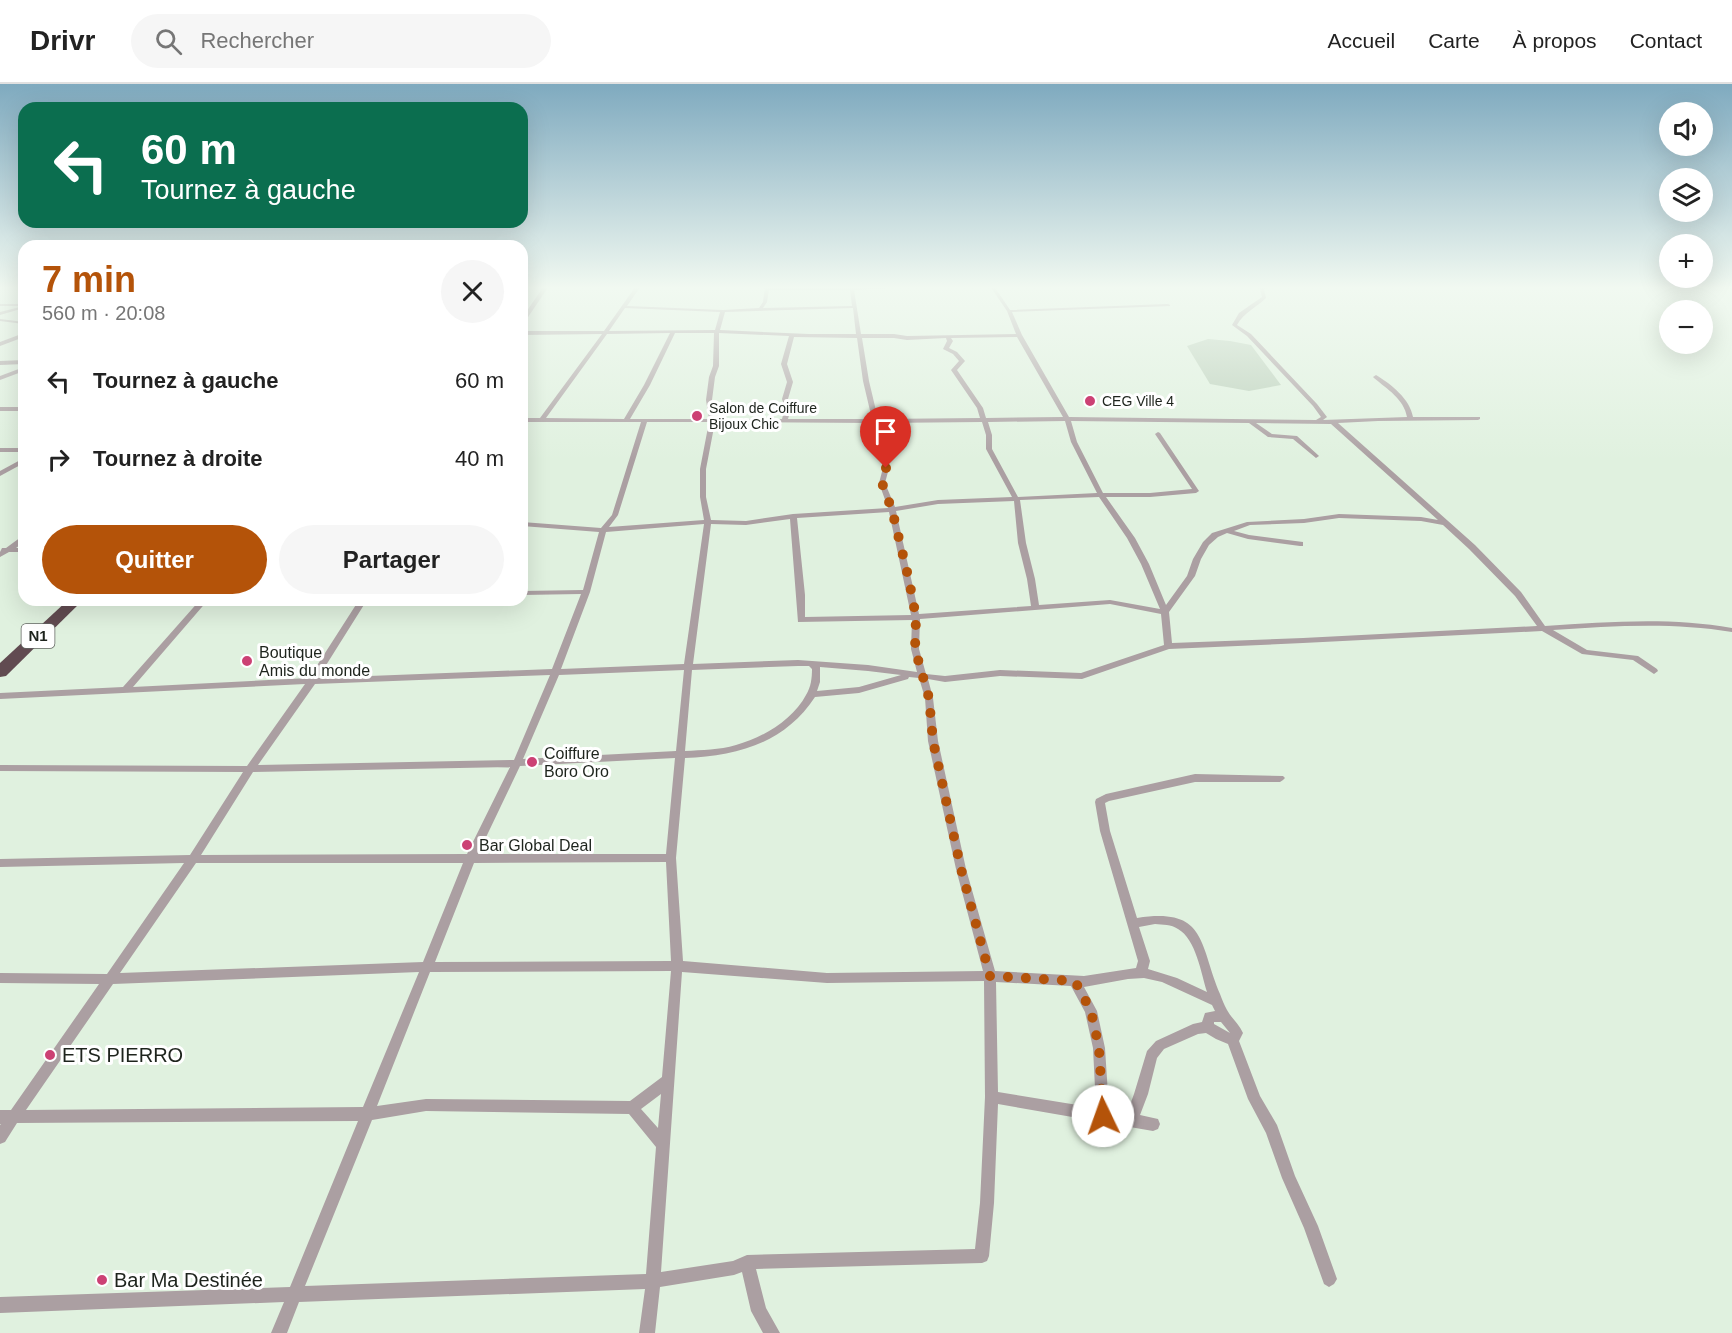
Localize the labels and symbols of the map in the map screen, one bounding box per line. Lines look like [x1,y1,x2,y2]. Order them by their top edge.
place label: CEG Ville 4 [1102,393,1174,409]
marker: CEG Ville 4 [1083,394,1097,408]
place label: Salon de Coiffure Bijoux Chic [709,400,817,432]
pin [860,406,911,468]
marker: Salon de Coiffure Bijoux Chic [690,409,704,423]
road number: N1 [22,624,54,648]
place label: Boutique Amis du monde [259,644,370,679]
marker: Boutique Amis du monde [240,654,254,668]
place label: Coiffure Boro Oro [544,745,609,780]
marker: Coiffure Boro Oro [525,755,539,769]
place label: Bar Global Deal [479,837,592,854]
marker: Bar Global Deal [460,838,474,852]
place label: ETS PIERRO [62,1044,183,1066]
marker: ETS PIERRO [43,1048,57,1062]
position arrow [1071,1084,1135,1148]
place label: Bar Ma Destinée [114,1269,263,1291]
marker: Bar Ma Destinée [95,1273,109,1287]

